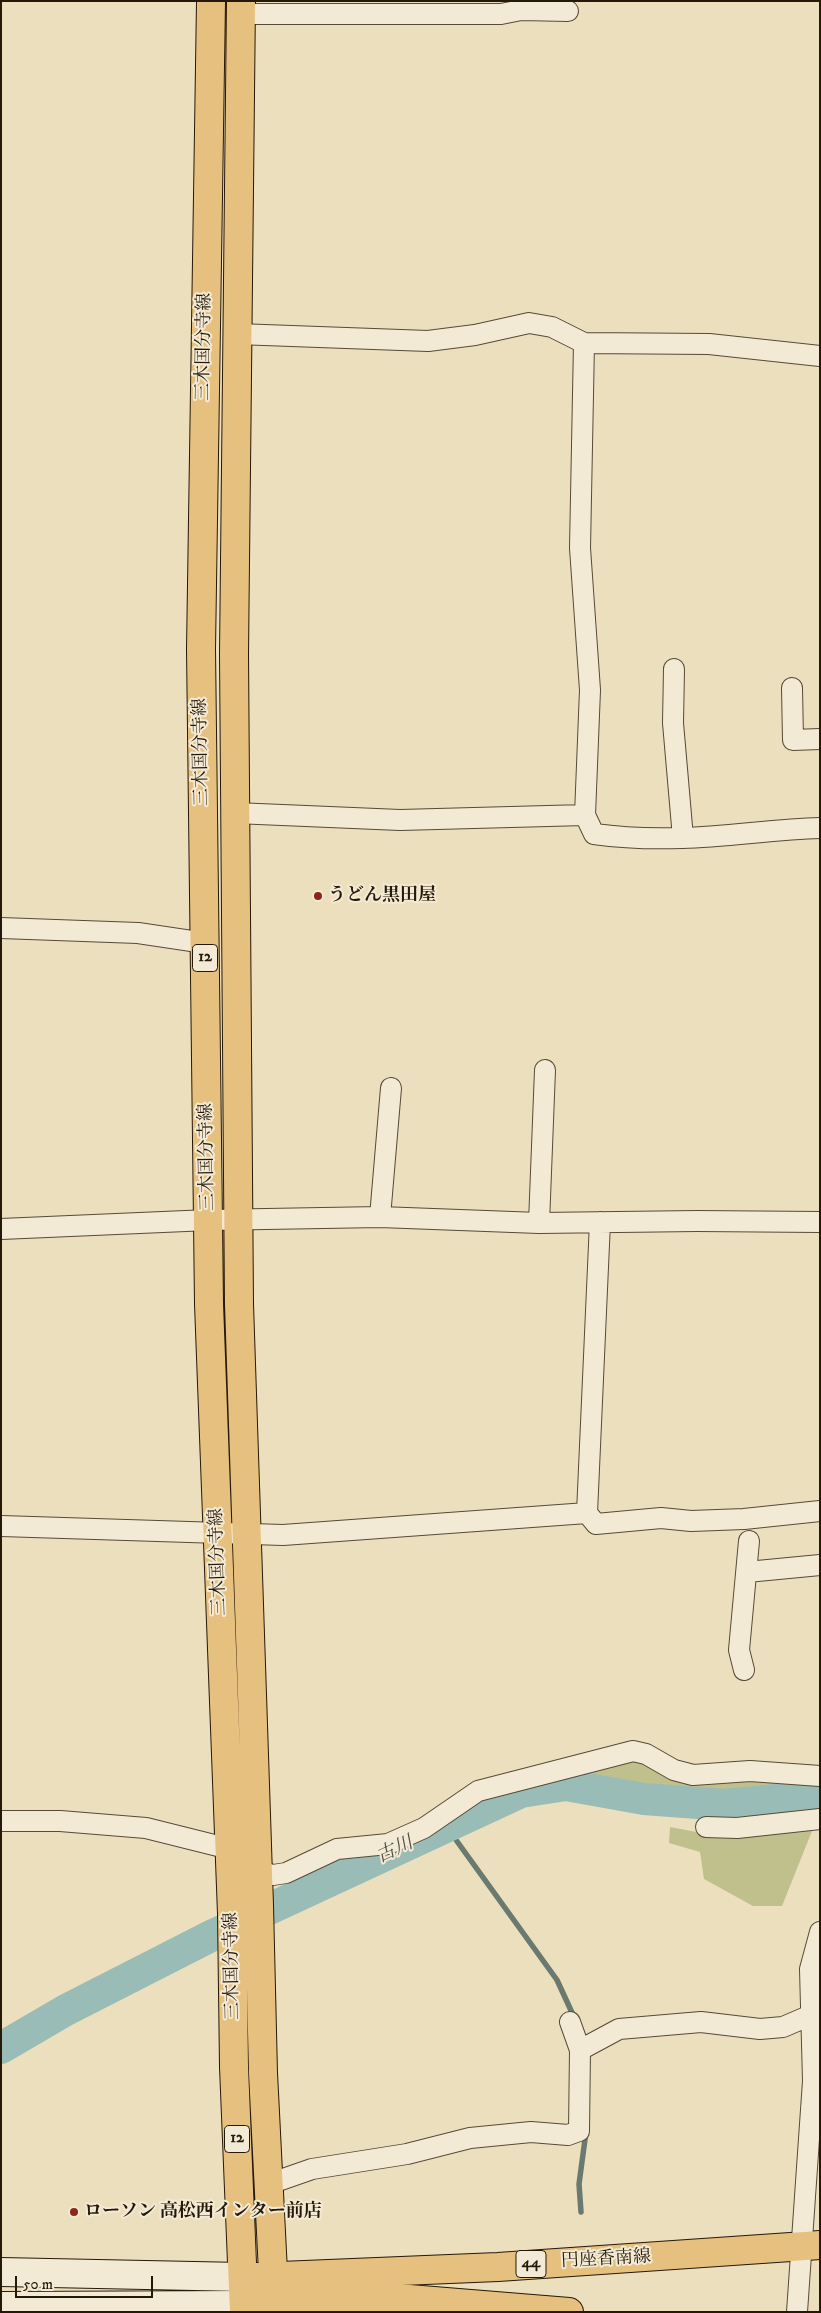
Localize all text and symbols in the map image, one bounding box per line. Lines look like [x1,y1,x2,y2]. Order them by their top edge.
street label: 三木国分寺線 [193,293,217,401]
street label: 三木国分寺線 [190,698,214,806]
place label: うどん黒田屋 [328,885,436,907]
marker: うどん黒田屋 [312,890,324,902]
road number: 12 [192,944,218,971]
street label: 三木国分寺線 [196,1103,220,1211]
street label: 三木国分寺線 [206,1508,232,1616]
water label: 古川 [373,1833,417,1869]
street label: 三木国分寺線 [221,1912,245,2020]
road number: 12 [224,2126,250,2152]
place label: ローソン 高松西インター前店 [84,2201,322,2223]
marker: ローソン 高松西インター前店 [68,2206,80,2218]
street label: 円座香南線 [560,2247,652,2273]
road number: 44 [516,2250,546,2278]
scale bar [18,2266,155,2298]
text: 50 m [23,2275,53,2294]

